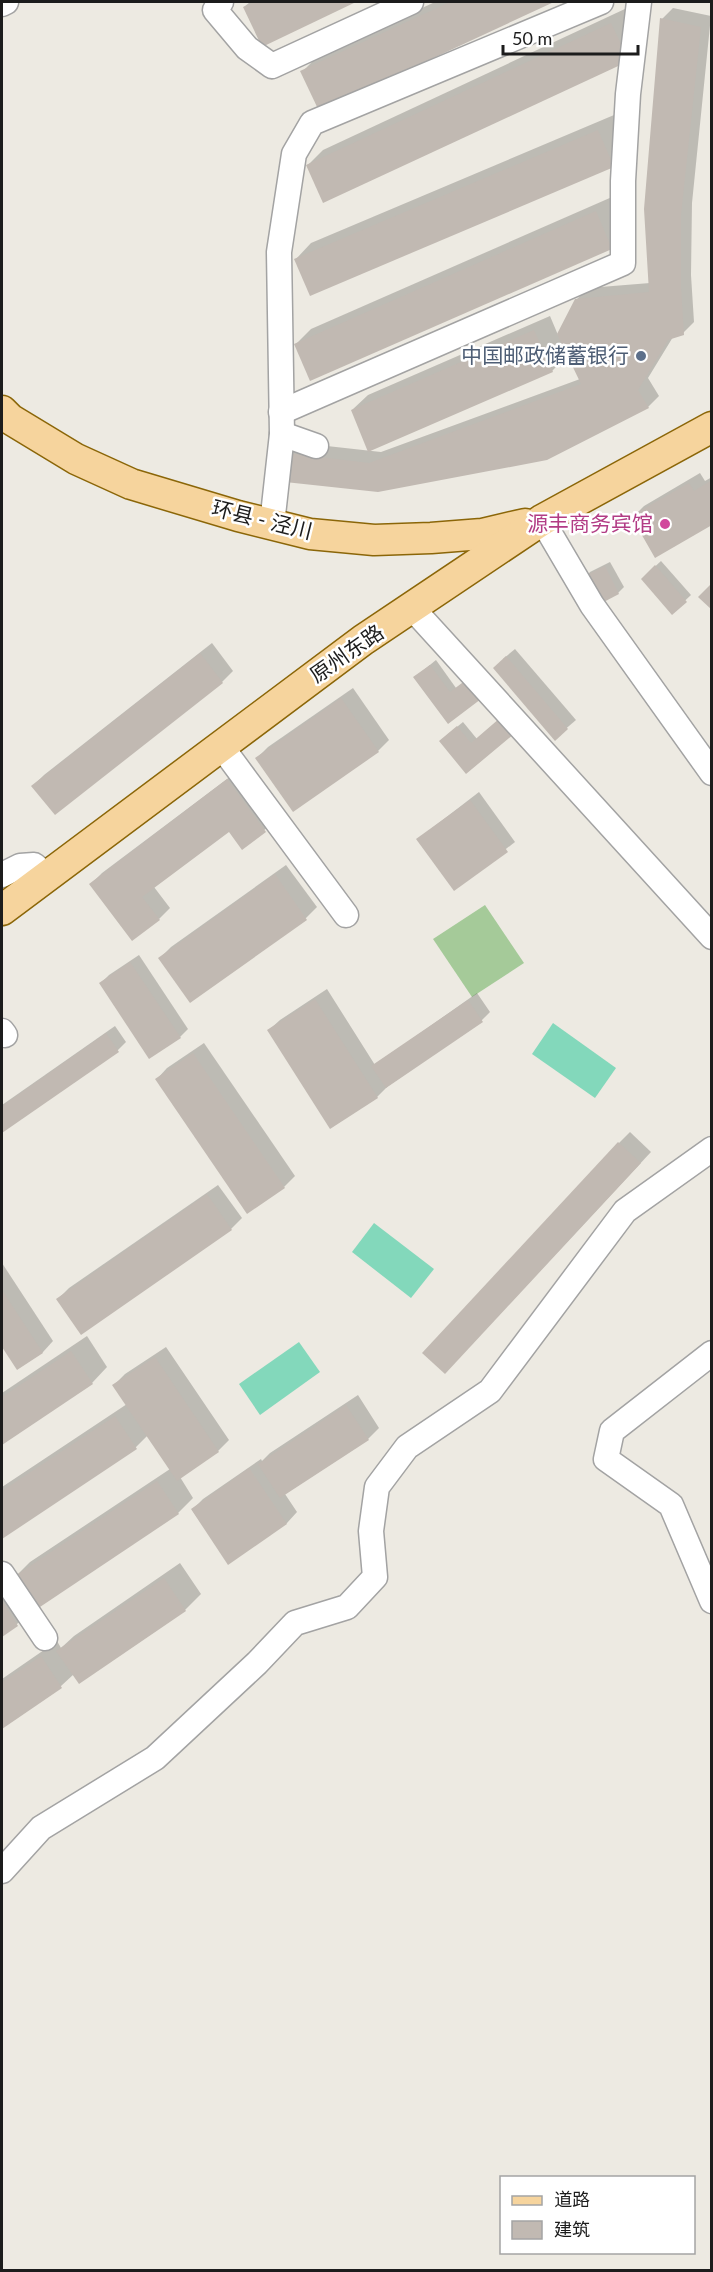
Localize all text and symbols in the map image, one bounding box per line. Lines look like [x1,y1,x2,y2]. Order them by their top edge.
scale bar [503,18,638,56]
text: 50 m [512,27,552,49]
place label: 中国邮政储蓄银行 [461,342,629,367]
marker: 中国邮政储蓄银行 [634,349,648,363]
street label: 环县 - 泾川 [210,494,315,543]
place label: 源丰商务宾馆 [527,510,653,535]
marker: 源丰商务宾馆 [658,517,672,531]
street label: 原州东路 [305,618,388,687]
legend [500,2176,695,2254]
text: 道路 [554,2188,590,2210]
text: 建筑 [554,2218,590,2240]

